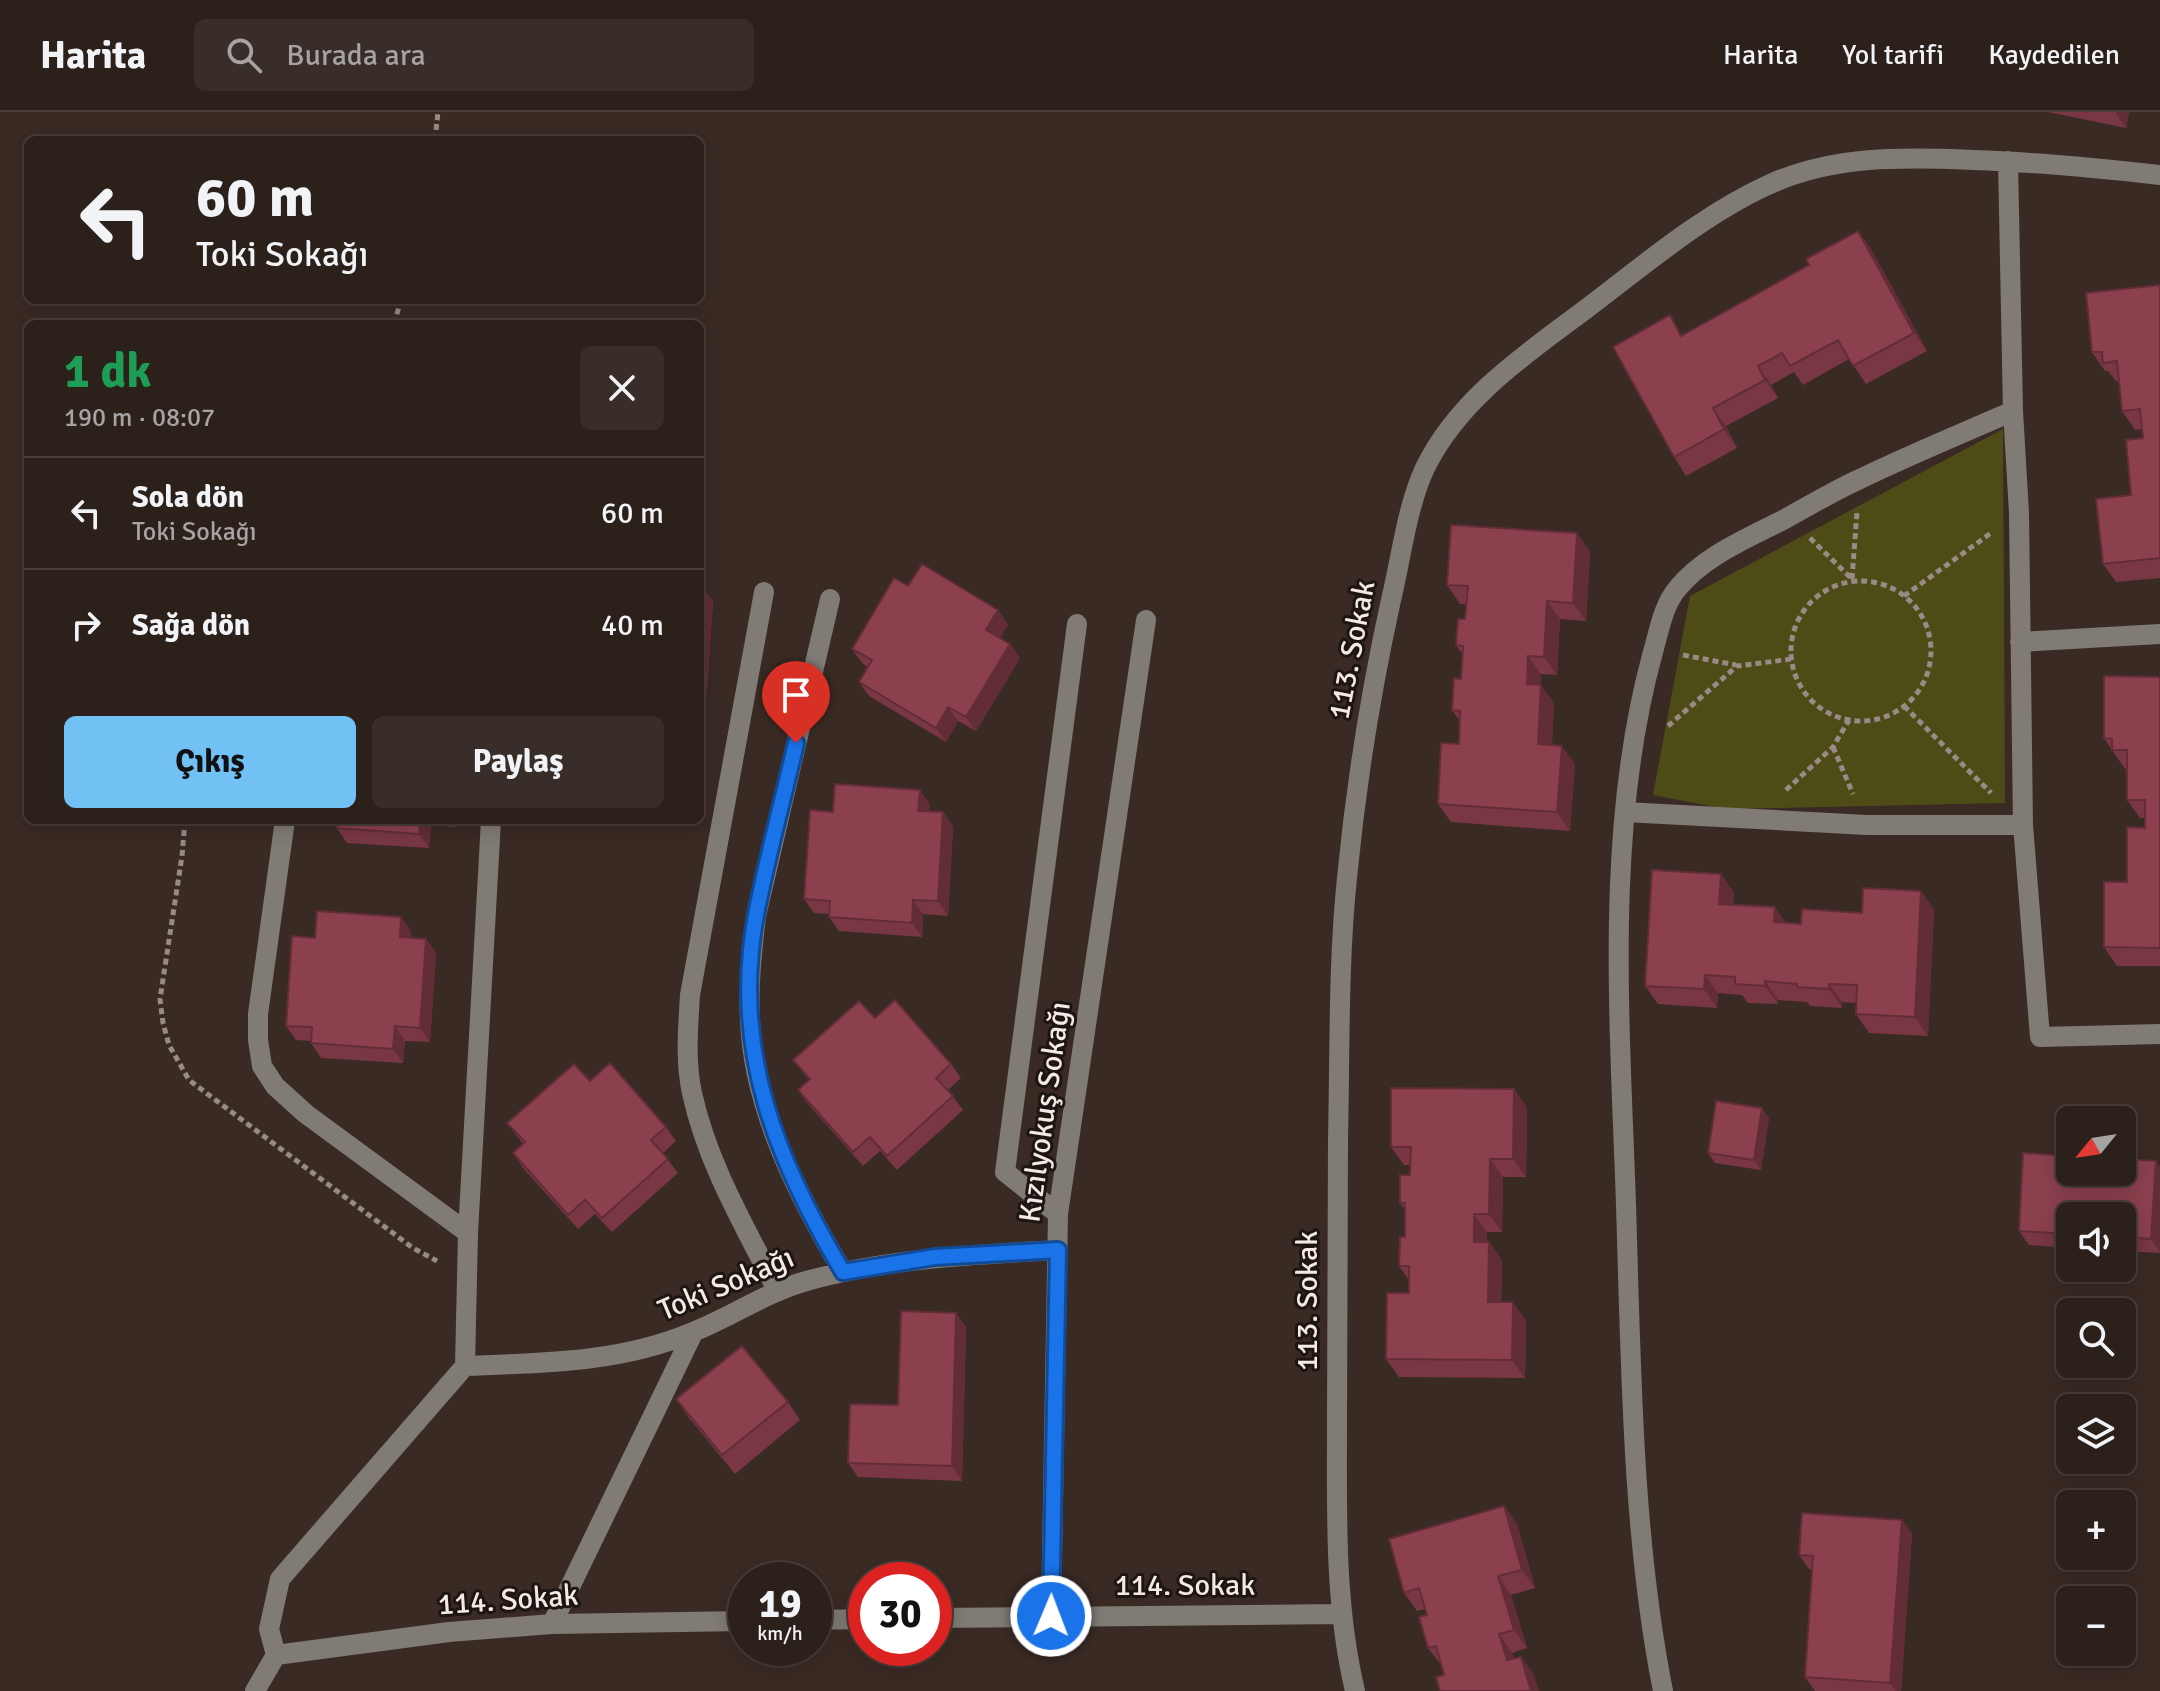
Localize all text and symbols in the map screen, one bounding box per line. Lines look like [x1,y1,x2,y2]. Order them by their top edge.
search box [194,19,754,91]
text: Harita [40,32,146,79]
icon: search [222,33,266,77]
text: Burada ara [286,37,426,74]
text: Harita [1723,38,1798,72]
text: Yol tarifi [1842,38,1944,72]
text: Kaydedilen [1988,38,2120,72]
text: 60 m [196,163,314,232]
icon: left [64,168,168,272]
text: Toki Sokağı [196,232,369,277]
text: 1 dk [64,342,151,401]
button: close [580,346,664,430]
text: 190 m · 08:07 [64,402,215,434]
text: Sola dön [132,479,244,516]
icon: left [64,491,108,535]
text: 60 m [601,495,664,532]
text: Toki Sokağı [132,516,257,548]
street label: 113. Sokak [1320,577,1384,723]
icon: right [64,603,108,647]
text: Sağa dön [132,607,250,644]
text: 40 m [601,607,664,644]
pin [762,661,830,743]
icon: arrive [774,673,818,717]
button: Çıkış [64,716,356,808]
button: Paylaş [372,716,664,808]
street label: Kızılyokuş Sokağı [1011,999,1079,1225]
north arrow [2056,1106,2136,1186]
map controls [2056,1106,2136,1666]
button: sound [2056,1202,2136,1282]
street label: 113. Sokak [1289,1231,1326,1371]
street label: Toki Sokağı [653,1239,799,1329]
button: search [2056,1298,2136,1378]
button: layers [2056,1394,2136,1474]
button: + [2056,1490,2136,1570]
speed limit sign: 30 [848,1562,952,1666]
street label: 114. Sokak [1115,1567,1255,1604]
position arrow [1009,1574,1093,1658]
street label: 114. Sokak [437,1577,579,1623]
text: 19 [758,1579,802,1629]
button: − [2056,1586,2136,1666]
text: km/h [757,1621,803,1646]

